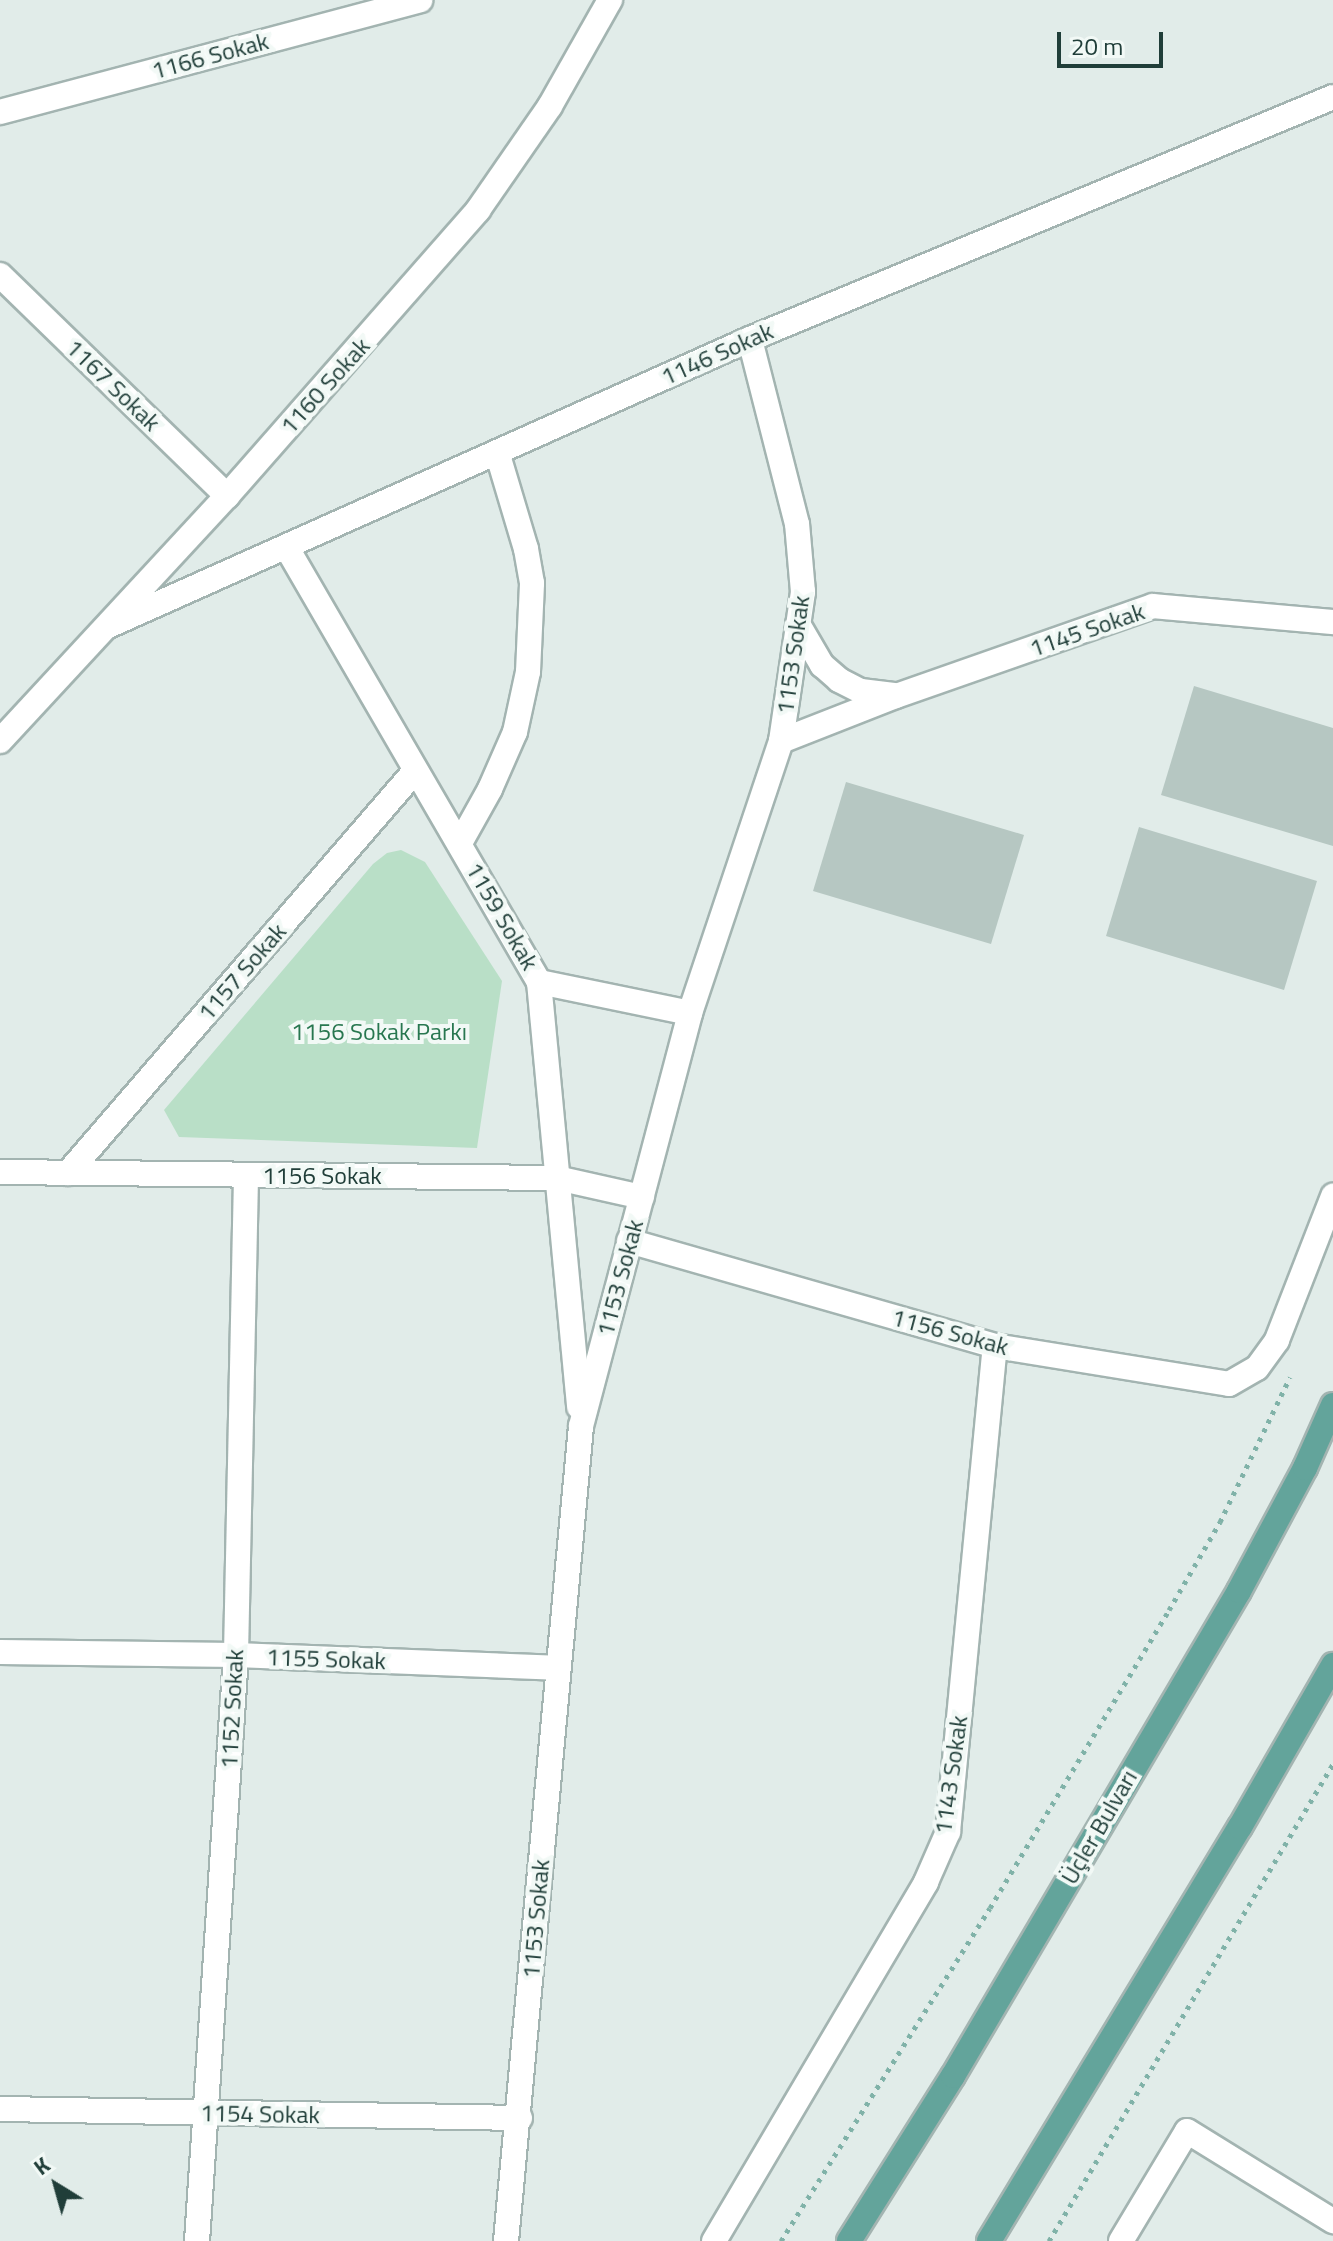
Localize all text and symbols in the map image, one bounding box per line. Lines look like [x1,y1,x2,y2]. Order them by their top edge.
scale bar [1061,16,1167,66]
street label: 1166 Sokak [148,27,272,85]
text: 20 m [1071,28,1123,64]
street label: 1146 Sokak [656,317,778,391]
street label: 1160 Sokak [274,332,376,440]
street label: 1167 Sokak [60,333,166,437]
street label: 1153 Sokak [770,594,816,716]
street label: 1145 Sokak [1026,597,1148,663]
street label: 1159 Sokak [460,857,544,975]
street label: 1157 Sokak [192,917,292,1027]
park label: 1156 Sokak Parkı [291,1018,467,1046]
street label: 1156 Sokak [262,1162,382,1190]
street label: 1153 Sokak [591,1216,649,1340]
street label: 1156 Sokak [888,1303,1012,1361]
street label: 1155 Sokak [266,1643,386,1675]
street label: 1152 Sokak [214,1648,250,1770]
street label: 1143 Sokak [928,1714,974,1836]
street label: Üçler Bulvarı [1055,1765,1143,1889]
street label: 1153 Sokak [516,1858,556,1980]
street label: 1154 Sokak [200,2099,320,2129]
north arrow [16,2145,96,2225]
text: K [26,2148,57,2183]

